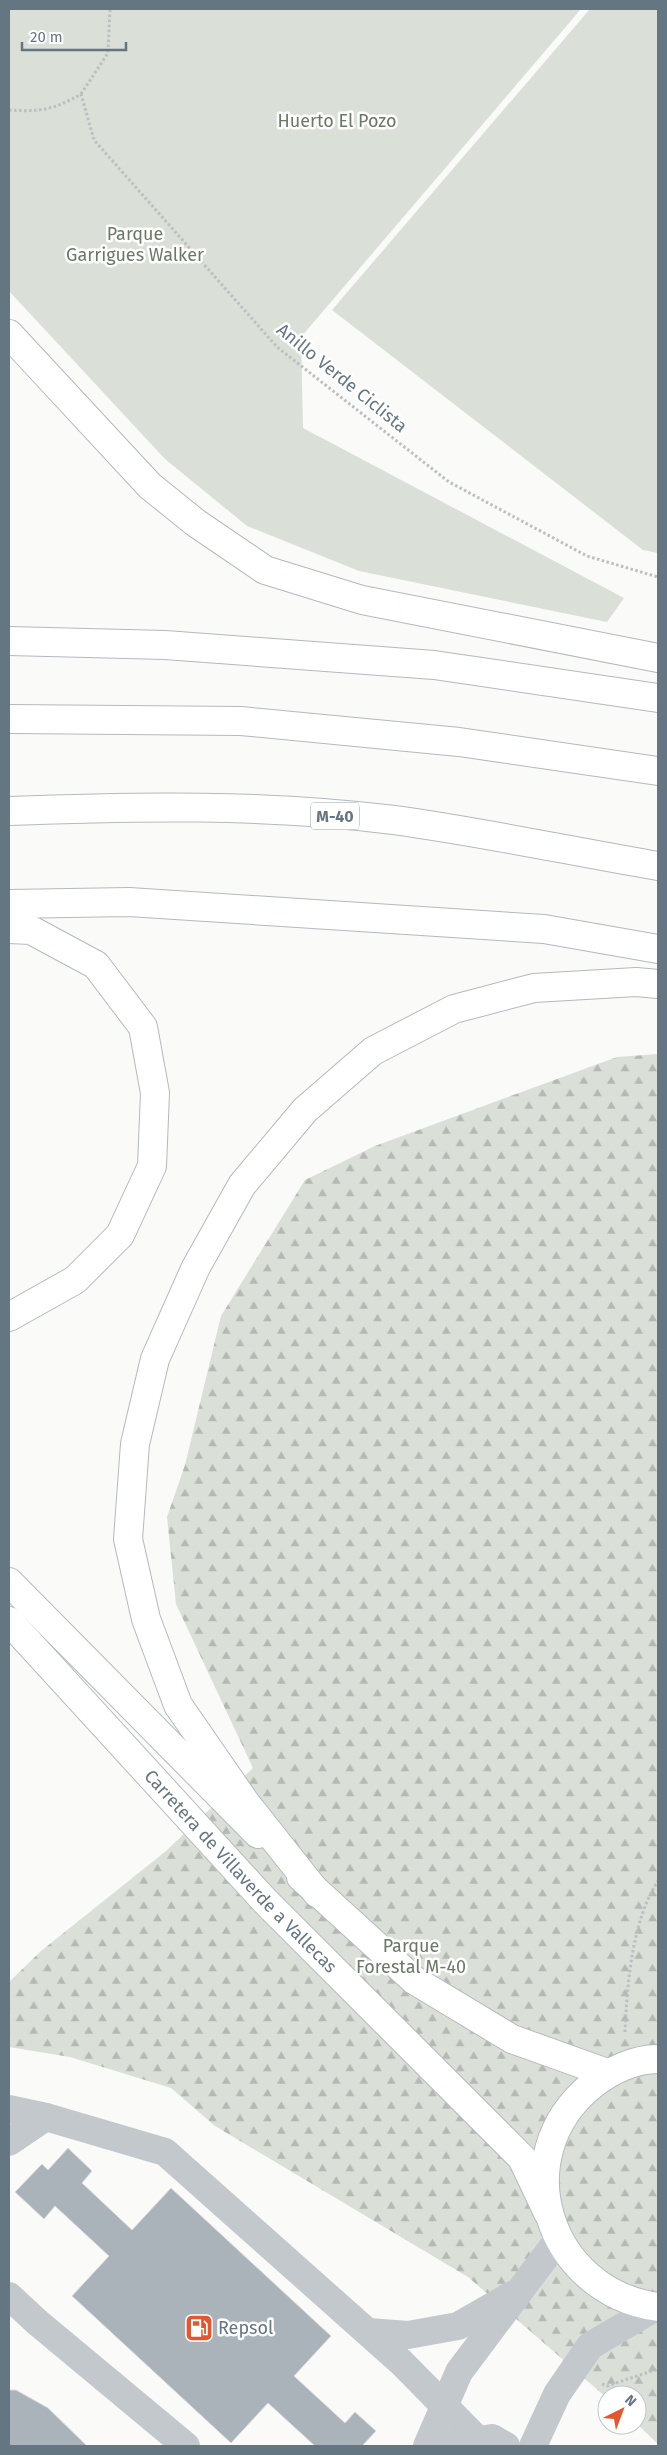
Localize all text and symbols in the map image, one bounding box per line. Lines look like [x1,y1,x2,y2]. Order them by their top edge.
scale bar [22,20,126,52]
text: 20 m [30,28,63,46]
park label: Huerto El Pozo [277,110,397,132]
park label: Parque Garrigues Walker [66,223,204,266]
street label: Anillo Verde Ciclista [272,319,412,437]
road number: M-40 [311,802,359,829]
street label: Carretera de Villaverde a Vallecas [140,1765,341,1977]
park label: Parque Forestal M-40 [356,1935,466,1978]
fuel station icon: Repsol [184,2313,214,2343]
place label: Repsol [218,2317,273,2339]
north arrow [597,2385,647,2435]
text: N [621,2391,640,2410]

